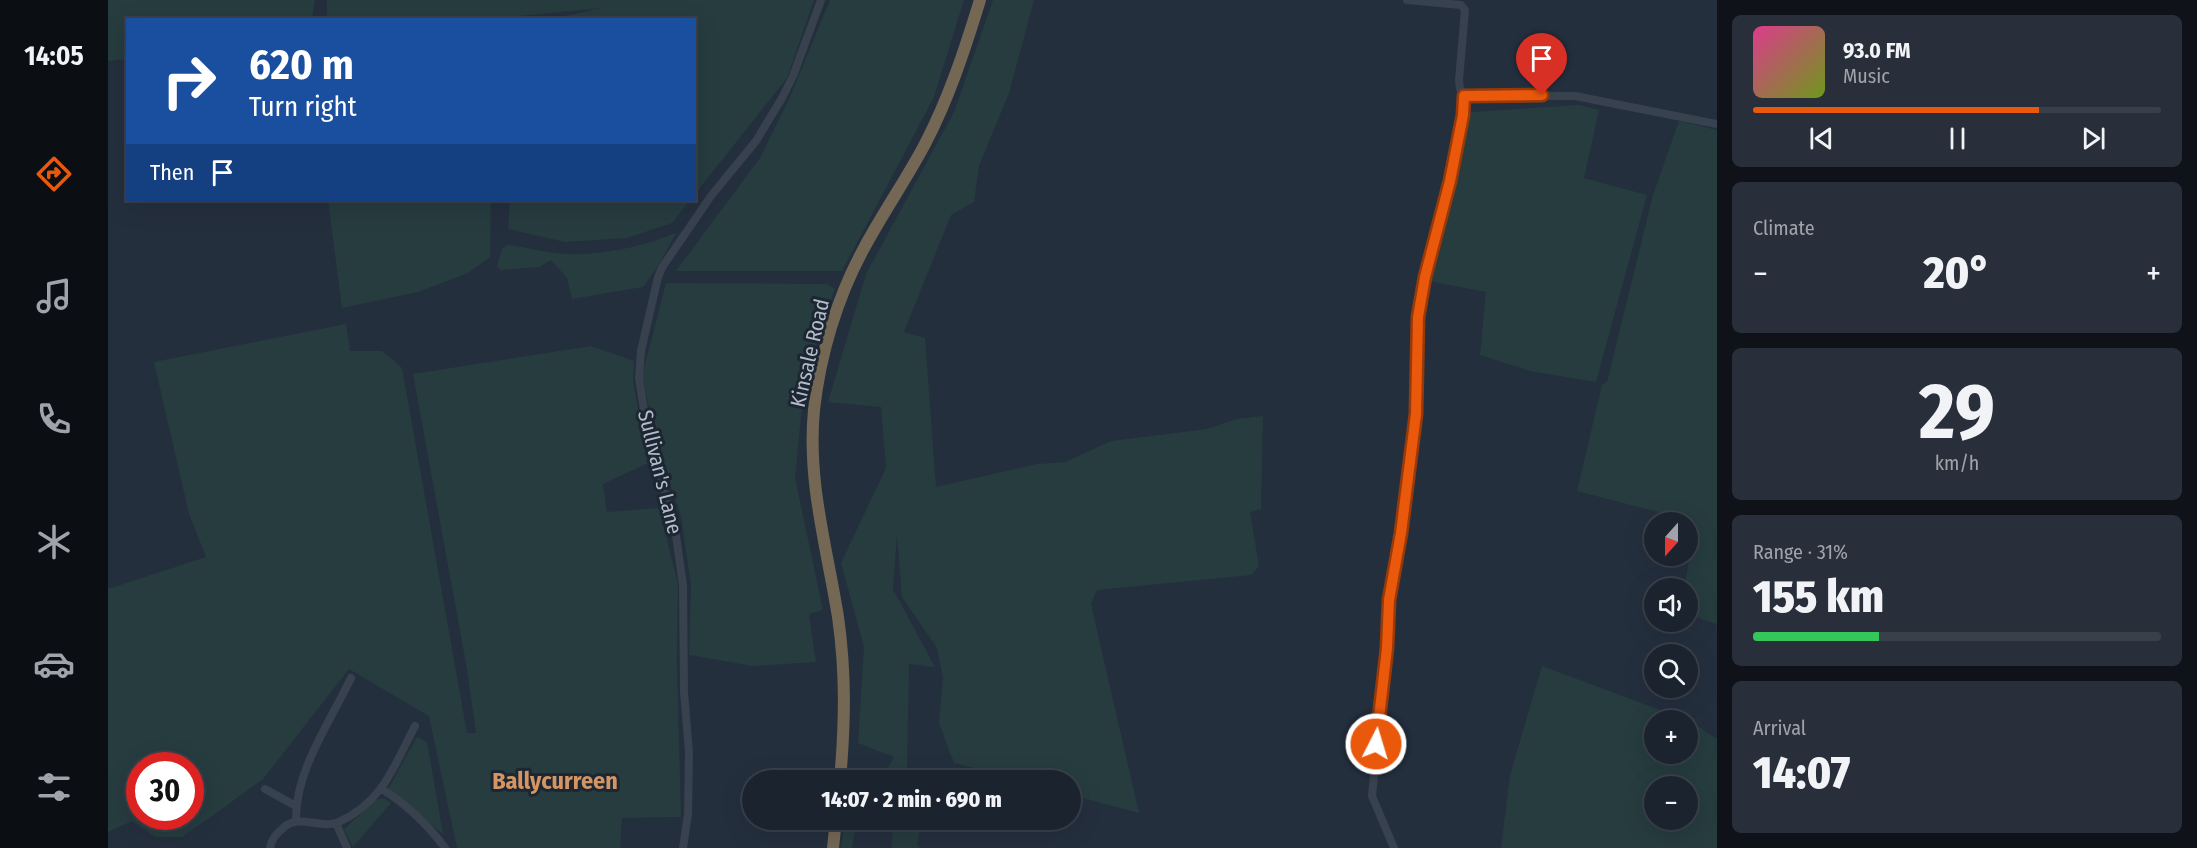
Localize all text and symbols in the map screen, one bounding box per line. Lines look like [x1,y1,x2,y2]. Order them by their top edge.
pin [1516,33,1567,95]
text: 93.0 FM [1843,37,1911,64]
text: 14:05 [24,40,84,72]
text: 620 m [249,40,354,90]
icon: right [150,42,228,120]
icon: arrive [1525,42,1558,75]
text: Music [1843,64,1890,88]
text: Turn right [249,91,357,123]
icon: previous [1805,122,1838,155]
icon: pause [1941,122,1974,155]
icon: next [2077,122,2110,155]
icon: directions [33,153,75,195]
icon: arrive [206,156,239,189]
text: Then [150,159,194,186]
text: Climate [1753,216,1815,240]
text: 20° [1923,246,1990,300]
text: − [1753,254,1768,294]
text: + [2146,254,2161,294]
icon: music [33,275,75,317]
street label: Kinsale Road [785,296,835,410]
text: 29 [1919,365,1995,459]
icon: phone [33,398,75,440]
street label: Sullivan's Lane [632,407,688,537]
text: km/h [1935,451,1979,475]
north arrow [1644,512,1698,566]
map controls [1644,512,1698,830]
icon: climate [33,521,75,563]
text: Range · 31% [1753,540,1848,564]
text: 155 km [1753,570,1884,624]
button: sound [1644,578,1698,632]
icon: car [33,643,75,685]
button: search [1644,644,1698,698]
button: + [1644,710,1698,764]
position arrow [1344,712,1408,776]
text: Arrival [1753,716,1806,740]
text: 14:07 [1753,746,1850,800]
speed limit sign: 30 [126,752,204,830]
icon: filters [33,766,75,808]
district label: Ballycurreen [492,767,618,795]
button: − [1644,776,1698,830]
text: 14:07 · 2 min · 690 m [821,786,1002,813]

